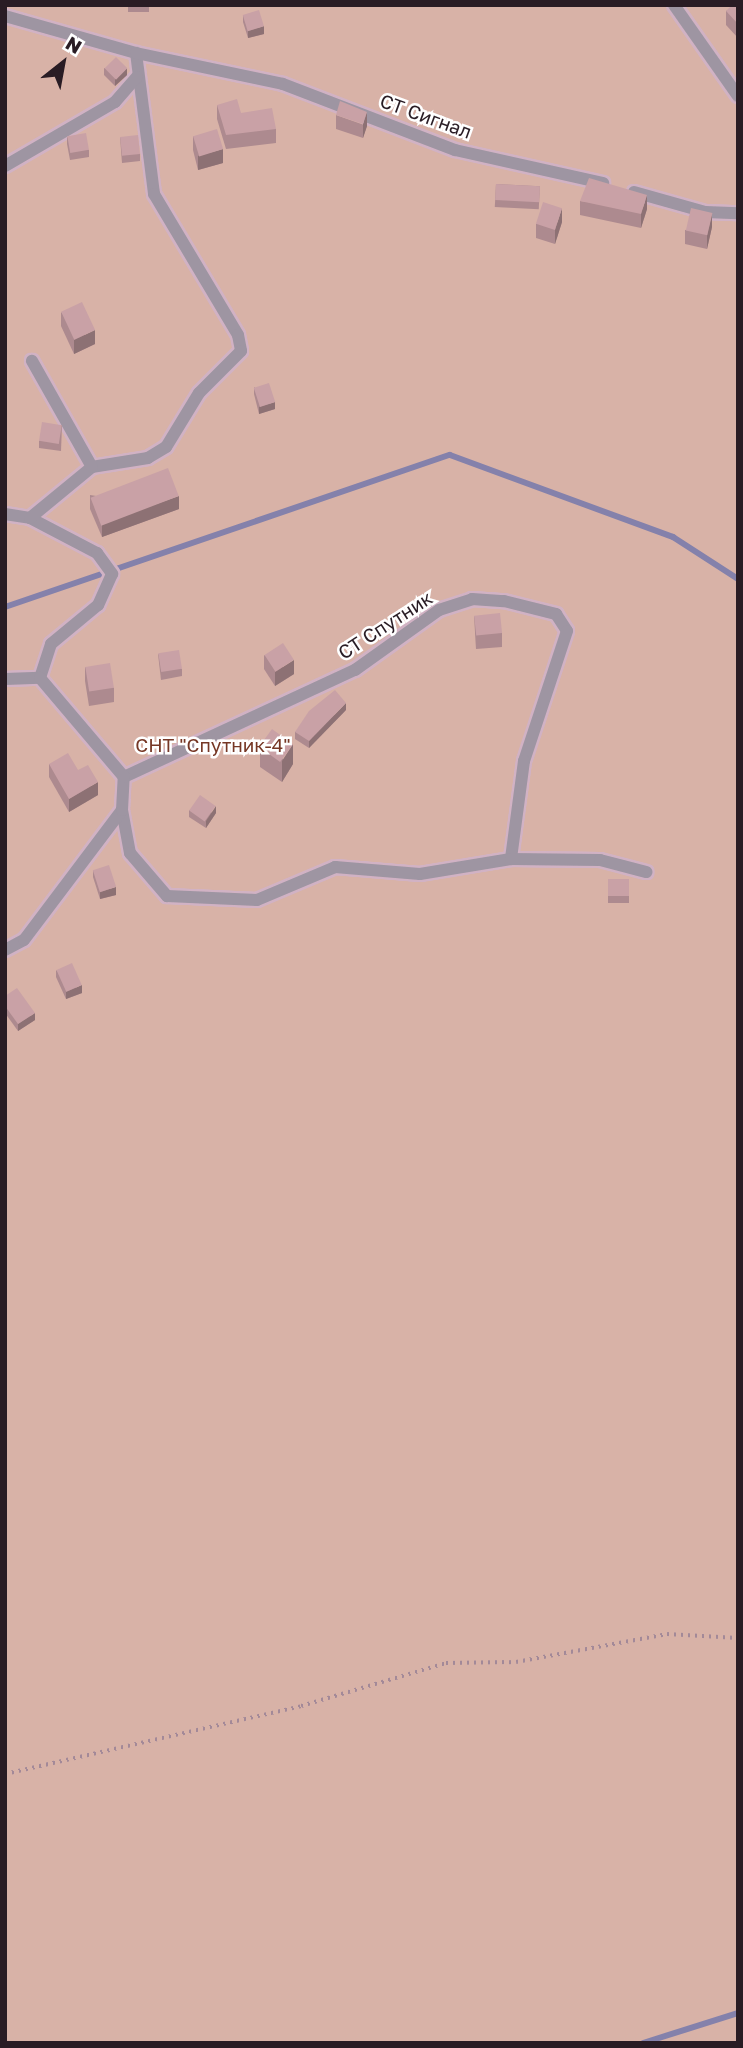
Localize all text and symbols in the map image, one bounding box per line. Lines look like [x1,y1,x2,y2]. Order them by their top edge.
north arrow [28,28,98,98]
text: N [62,31,86,58]
street label: СТ Сигнал [377,89,475,143]
street label: СТ Спутник [334,586,436,664]
park label: СНТ "Спутник-4" [135,734,291,756]

